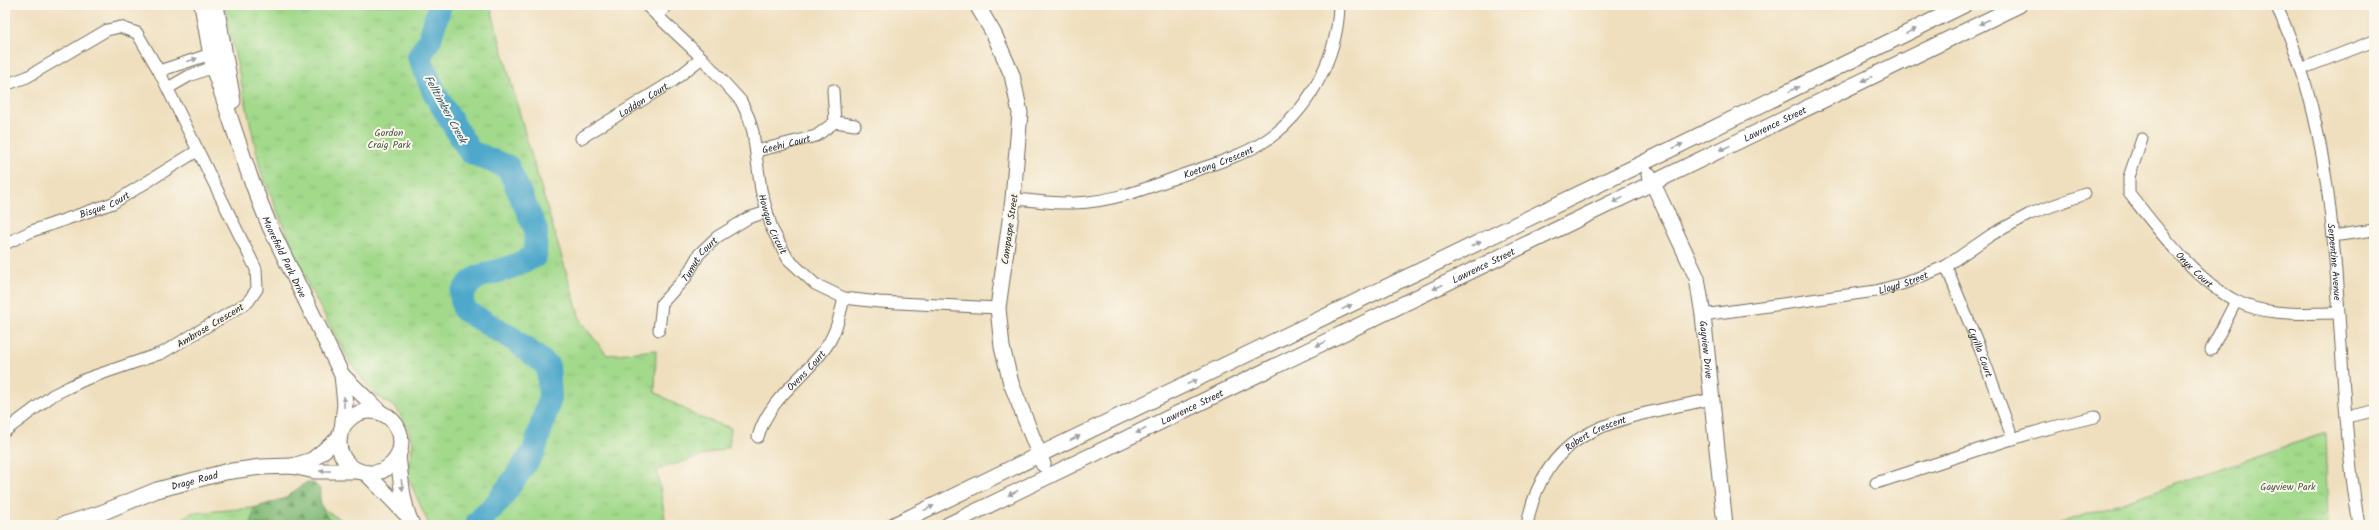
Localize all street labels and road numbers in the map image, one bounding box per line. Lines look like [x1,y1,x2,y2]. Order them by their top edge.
street label: Loddon Court [615,79,672,122]
street label: Lawrence Street [1741,102,1810,147]
street label: Geehi Court [760,131,812,158]
street label: Koetong Crescent [1181,142,1257,183]
street label: Bisque Court [77,187,133,223]
street label: Howqua Circuit [753,192,791,257]
street label: Campaspe Street [997,193,1023,265]
street label: Moorefield Park Drive [257,214,310,301]
street label: Serpentine Avenue [2323,223,2345,301]
street label: Tumut Court [678,233,722,286]
street label: Lawrence Street [1449,244,1518,288]
street label: Onyx Court [2171,248,2217,292]
street label: Lloyd Street [1877,267,1931,299]
street label: Ambrose Crescent [174,299,247,352]
street label: Gayview Drive [1695,320,1717,380]
street label: Cyrilla Court [1963,325,1997,380]
street label: Ovens Court [783,347,830,395]
street label: Lawrence Street [1158,385,1227,430]
street label: Robert Crescent [1561,412,1628,456]
street label: Drage Road [169,467,221,495]

